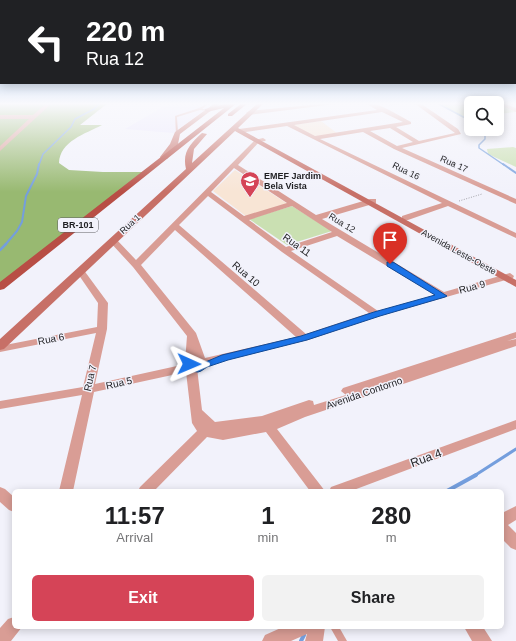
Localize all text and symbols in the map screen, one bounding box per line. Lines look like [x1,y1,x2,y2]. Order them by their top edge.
icon: left [20,16,72,68]
text: 220 m [86,16,165,47]
text: Rua 12 [86,49,144,69]
map controls [464,96,504,136]
button: search [464,96,504,136]
street label: Rua 17 [439,154,469,174]
street label: Rua 16 [391,160,421,182]
school or university icon: EMEF Jardim Bela Vista [239,170,261,198]
place label: EMEF Jardim Bela Vista [264,171,321,191]
street label: Rua 12 [327,211,357,235]
street label: Rua 1 [118,212,142,236]
road number: BR-101 [58,218,98,232]
pin [373,223,407,264]
street label: Avenida Leste-Oeste [420,227,498,277]
icon: arrive [379,229,401,251]
street label: Rua 11 [281,231,313,259]
street label: Rua 10 [230,259,262,289]
street label: Rua 9 [458,278,487,296]
street label: Rua 6 [37,331,66,347]
position arrow [168,343,210,385]
street label: Rua 7 [82,363,98,392]
street label: Rua 5 [105,375,134,391]
street label: Avenida Contorno [324,375,404,411]
street label: Rua 4 [409,446,444,470]
text: 11:57 [105,502,165,529]
text: 1 [261,502,275,529]
text: 280 [371,502,411,529]
text: Arrival [116,530,153,545]
text: min [258,530,278,545]
text: m [386,530,397,545]
button: Exit [32,575,254,621]
button: Share [262,575,484,621]

